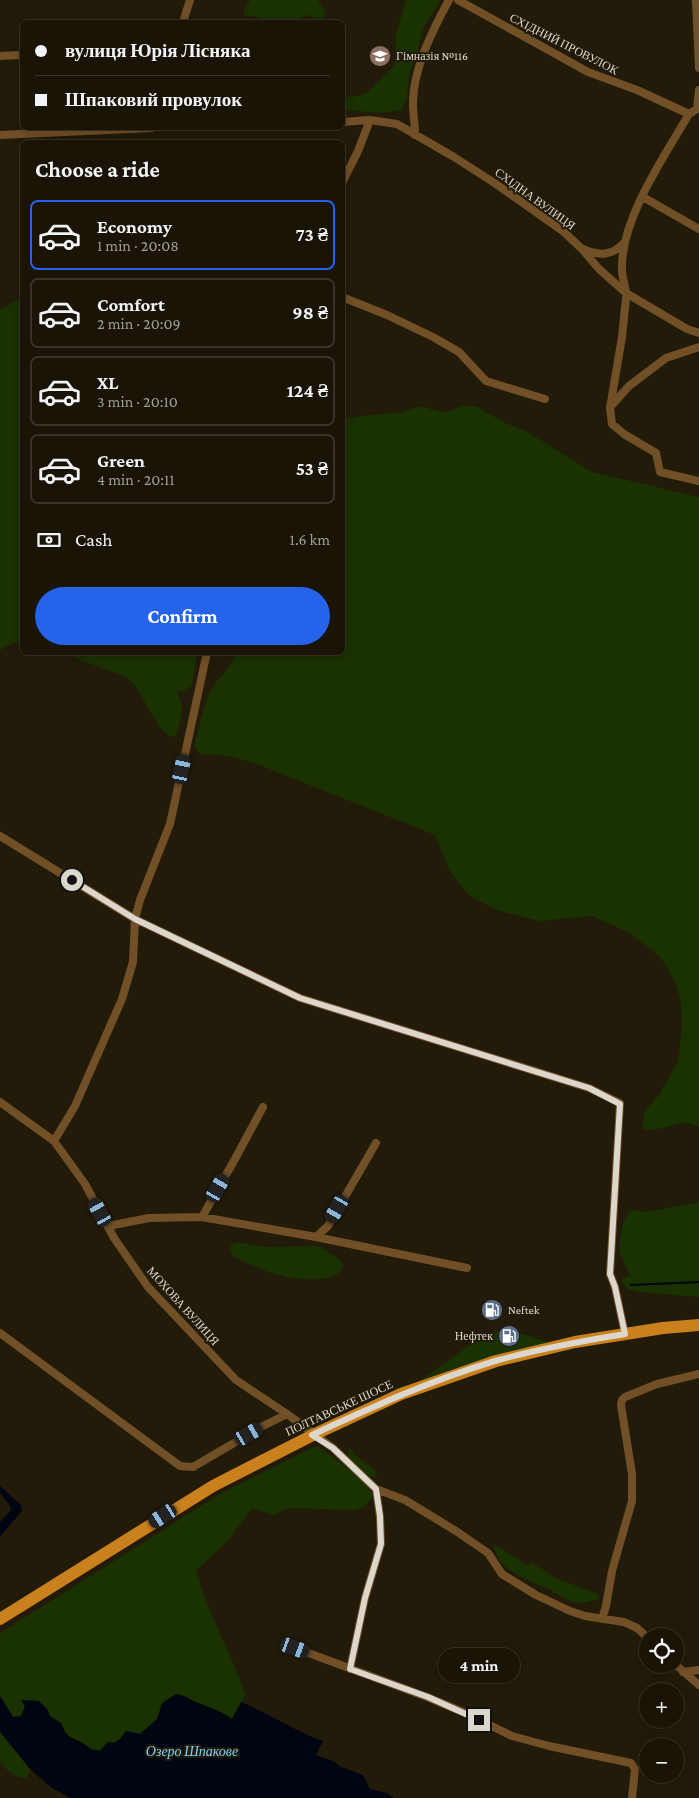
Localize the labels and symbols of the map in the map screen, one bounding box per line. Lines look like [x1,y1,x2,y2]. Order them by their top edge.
street label: СХІДНИЙ ПРОВУЛОК [507,11,621,78]
school or university icon: Гімназія №116 [368,44,392,68]
place label: Гімназія №116 [396,49,468,63]
street label: СХІДНА ВУЛИЦЯ [492,165,578,233]
car [171,753,192,785]
route start [61,869,83,891]
car [204,1171,231,1205]
car [323,1192,350,1226]
car [86,1195,113,1229]
street label: МОХОВА ВУЛИЦЯ [144,1264,222,1348]
fuel station icon: Neftek [480,1298,504,1322]
place label: Neftek [508,1303,540,1317]
fuel station icon: Нефтек [497,1324,521,1348]
place label: Нефтек [455,1329,493,1343]
street label: ПОЛТАВСЬКЕ ШОСЕ [283,1377,395,1439]
car [232,1420,265,1448]
car [146,1502,179,1530]
car [278,1636,311,1660]
callout: 4 min [438,1648,520,1682]
route end [468,1709,490,1731]
water label: Озеро Шпакове [146,1743,238,1759]

